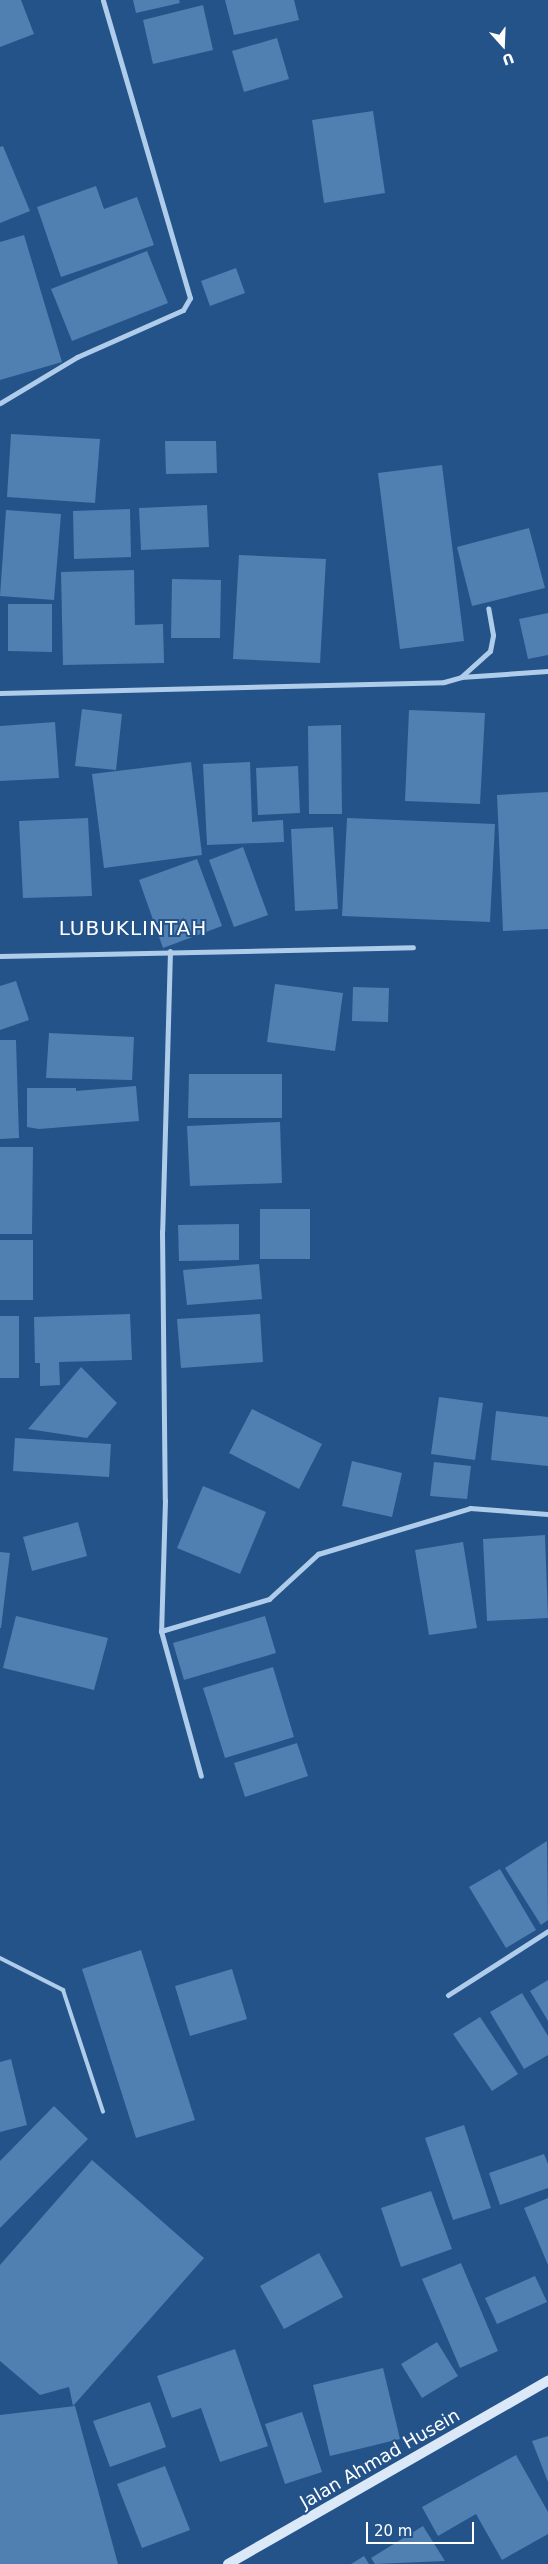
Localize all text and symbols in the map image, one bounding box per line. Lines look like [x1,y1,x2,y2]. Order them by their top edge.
north arrow [478,20,528,70]
text: U [500,50,516,69]
district label: LUBUKLINTAH [57,916,209,940]
street label: Jalan Ahmad Husein [296,2404,464,2514]
scale bar [368,2512,476,2544]
text: 20 m [374,2522,412,2540]

